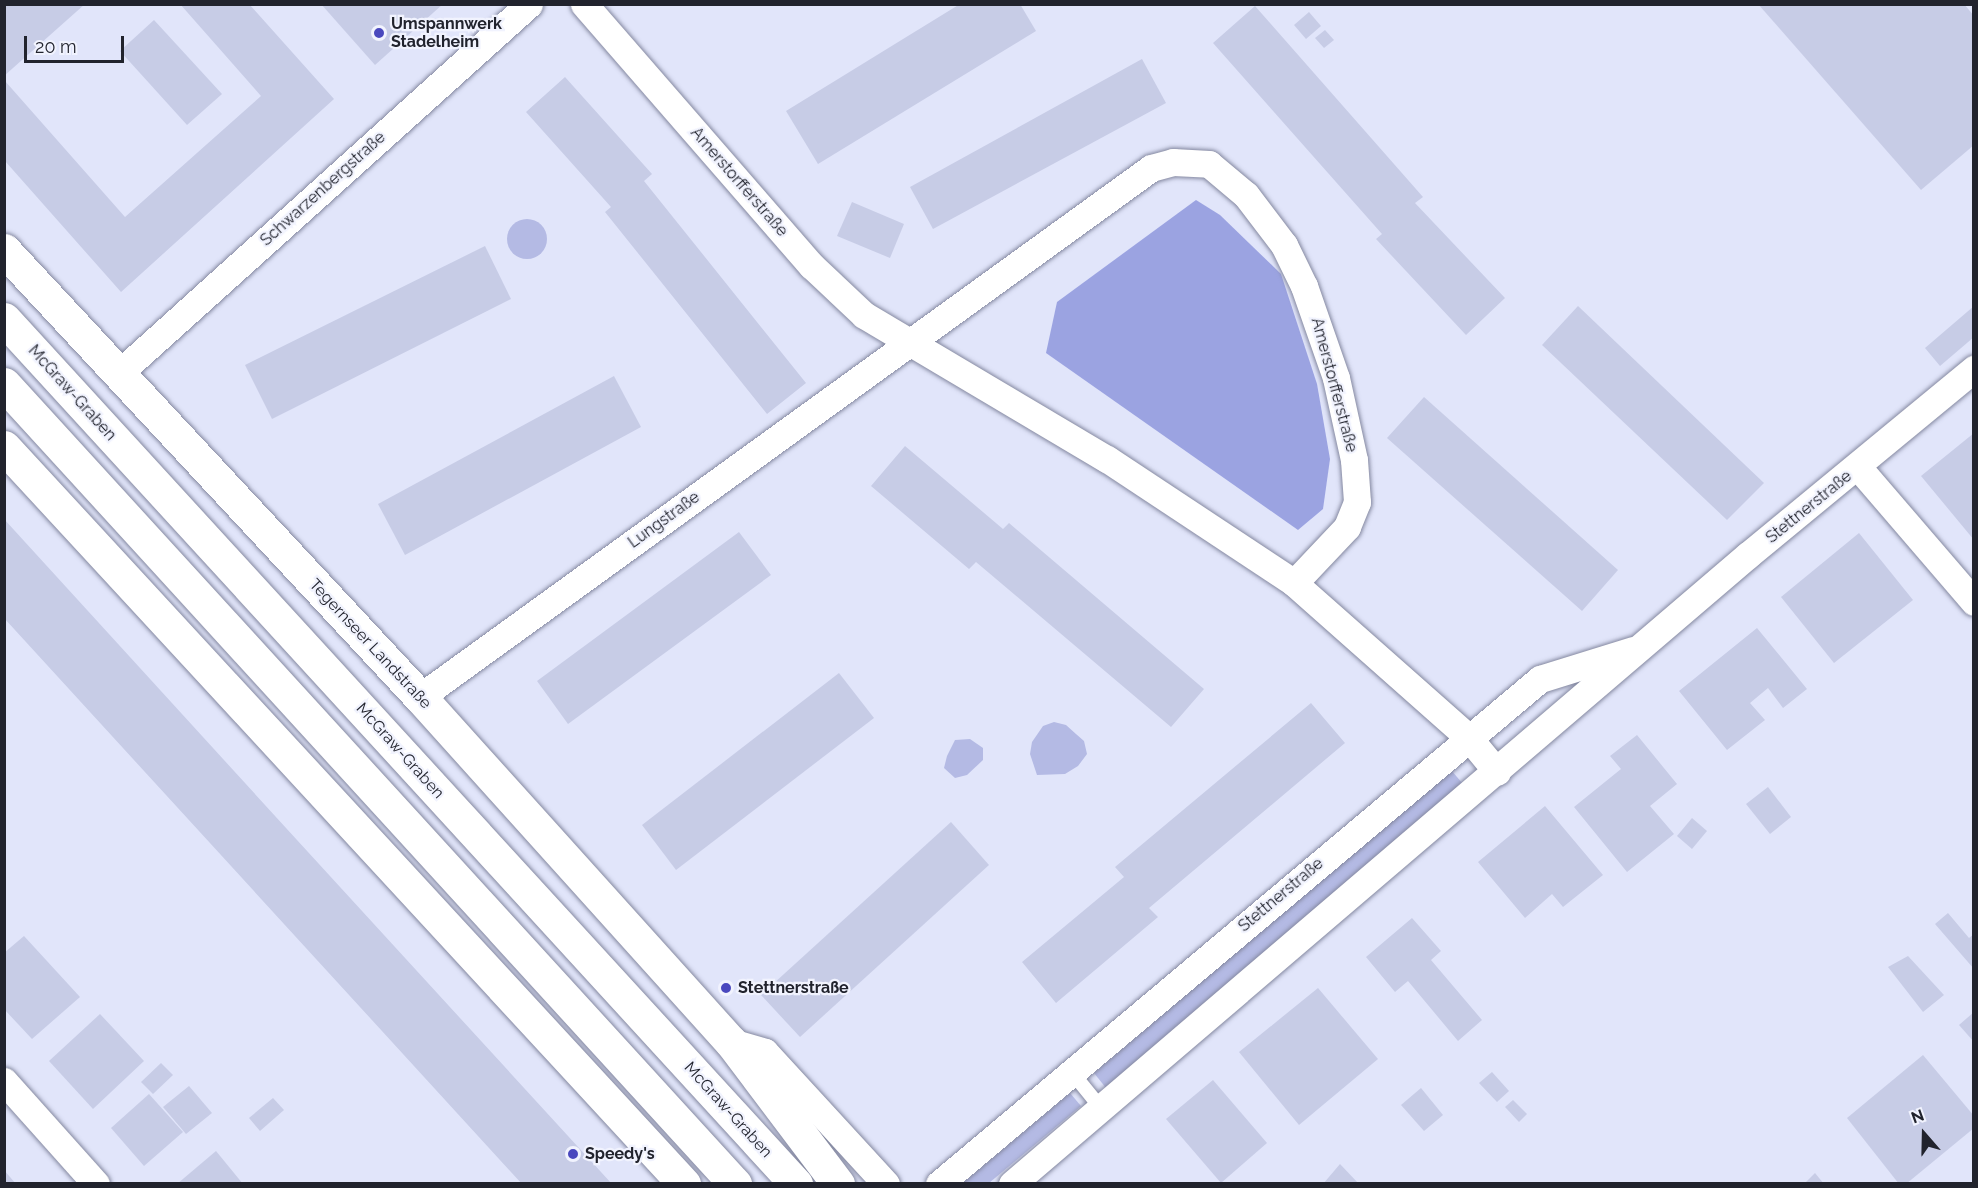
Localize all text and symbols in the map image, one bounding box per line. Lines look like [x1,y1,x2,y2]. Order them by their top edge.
place label: Umspannwerk Stadelheim [391,14,502,52]
scale bar [27,24,128,62]
marker: Umspannwerk Stadelheim [372,26,386,40]
text: 20 m [35,36,77,57]
street label: Amerstorfferstraße [686,124,792,240]
street label: Schwarzenbergstraße [257,128,389,250]
street label: Amerstorfferstraße [1307,316,1361,454]
street label: McGraw-Graben [24,341,120,445]
street label: Stettnerstraße [1762,467,1856,547]
street label: Lungstraße [625,488,703,552]
street label: Tegernseer Landstraße [305,575,435,713]
street label: McGraw-Graben [352,699,448,803]
street label: Stettnerstraße [1235,854,1327,936]
place label: Stettnerstraße [738,978,849,998]
marker: Stettnerstraße [719,981,733,995]
street label: McGraw-Graben [680,1058,776,1162]
north arrow [1894,1104,1954,1164]
text: N [1909,1106,1927,1128]
place label: Speedy's [585,1144,655,1164]
marker: Speedy's [566,1147,580,1161]

